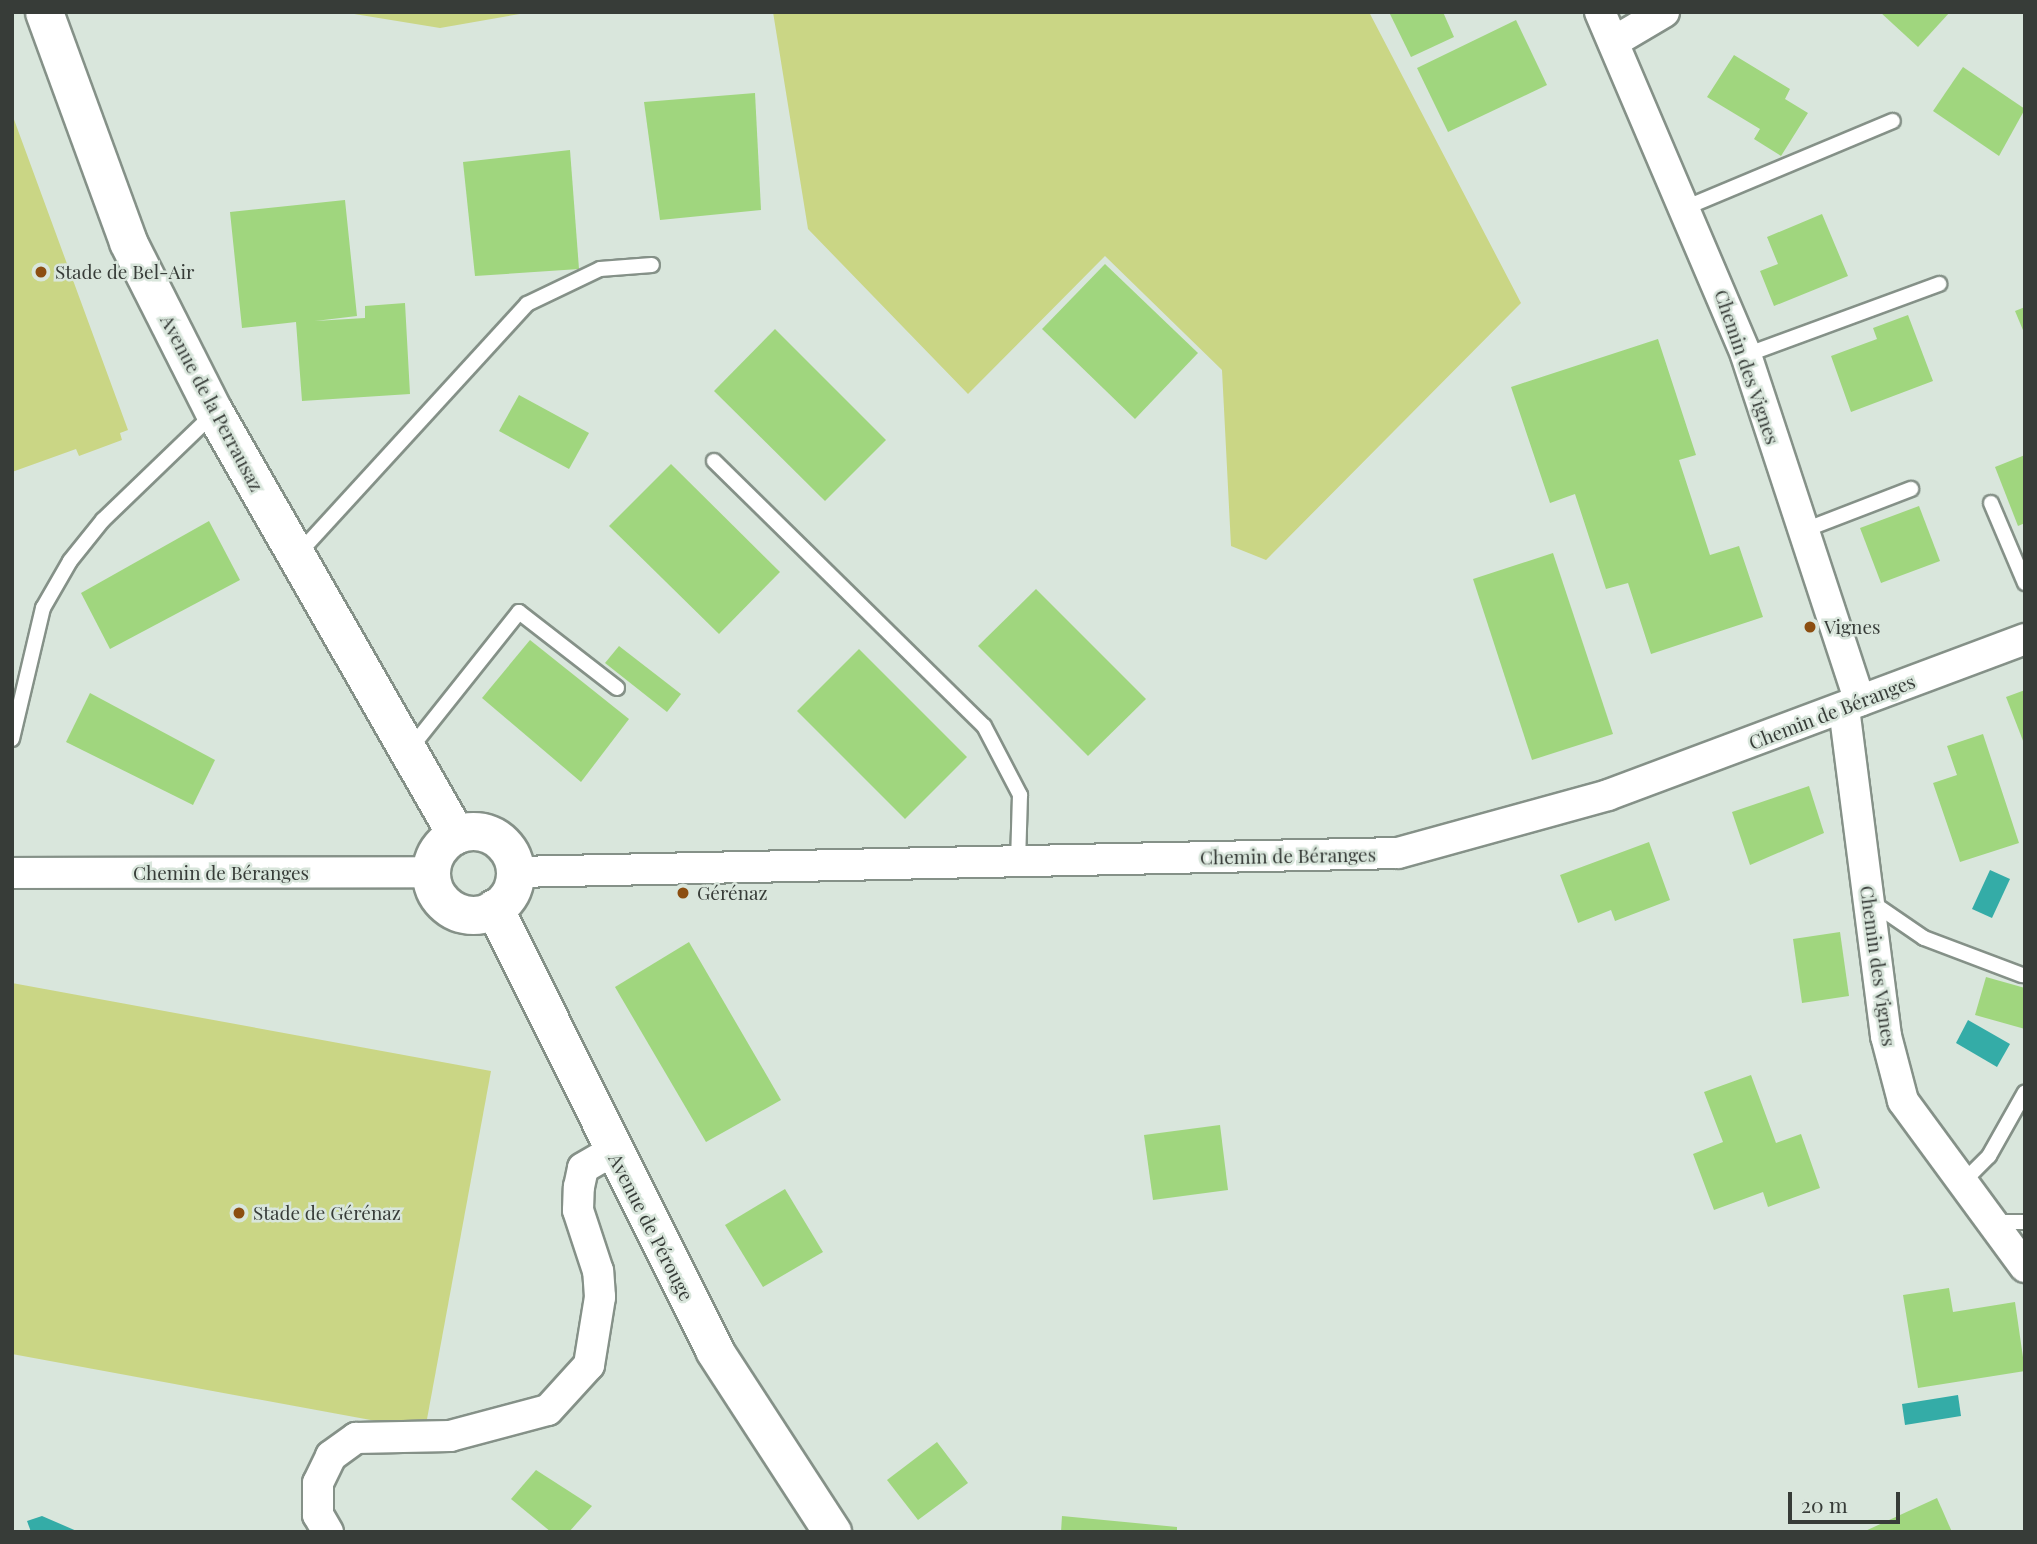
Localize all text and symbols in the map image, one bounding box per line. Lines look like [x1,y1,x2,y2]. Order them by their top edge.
place label: Stade de Bel-Air [55,261,195,283]
marker: Stade de Bel-Air [33,264,49,280]
street label: Chemin des Vignes [1710,286,1784,448]
street label: Avenue de la Perrausaz [156,311,268,495]
place label: Vignes [1824,616,1880,638]
marker: Vignes [1802,619,1818,635]
street label: Chemin de Béranges [1746,670,1918,754]
street label: Chemin de Béranges [1200,843,1376,869]
street label: Chemin de Béranges [133,862,309,884]
place label: Gérénaz [697,882,768,904]
street label: Chemin des Vignes [1855,884,1901,1048]
marker: Gérénaz [675,885,691,901]
street label: Avenue de Pérouge [604,1150,698,1304]
place label: Stade de Gérénaz [253,1202,401,1224]
marker: Stade de Gérénaz [231,1205,247,1221]
scale bar [1792,1478,1904,1522]
text: 20 m [1801,1490,1848,1518]

